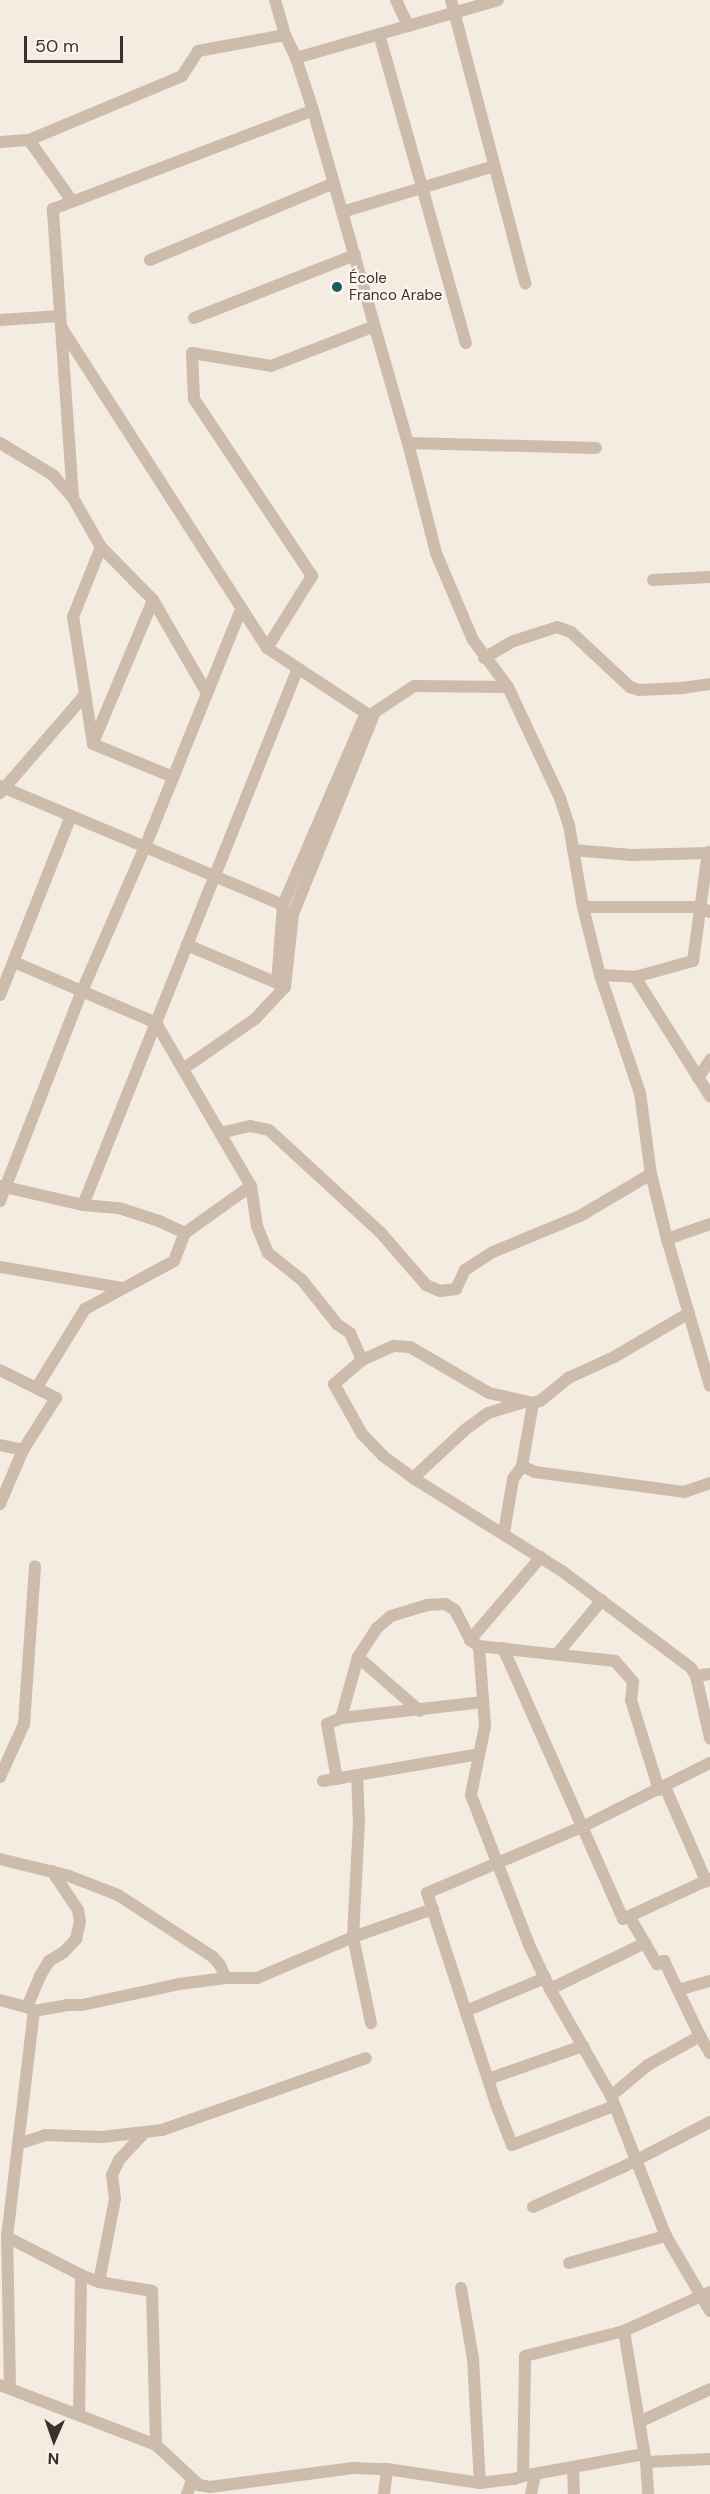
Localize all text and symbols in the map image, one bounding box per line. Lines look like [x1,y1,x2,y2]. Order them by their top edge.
scale bar [27,24,126,62]
text: 50 m [35,34,79,58]
place label: École Franco Arabe [349,269,442,304]
marker: École Franco Arabe [330,280,344,294]
north arrow [24,2410,84,2470]
text: N [47,2448,60,2469]

